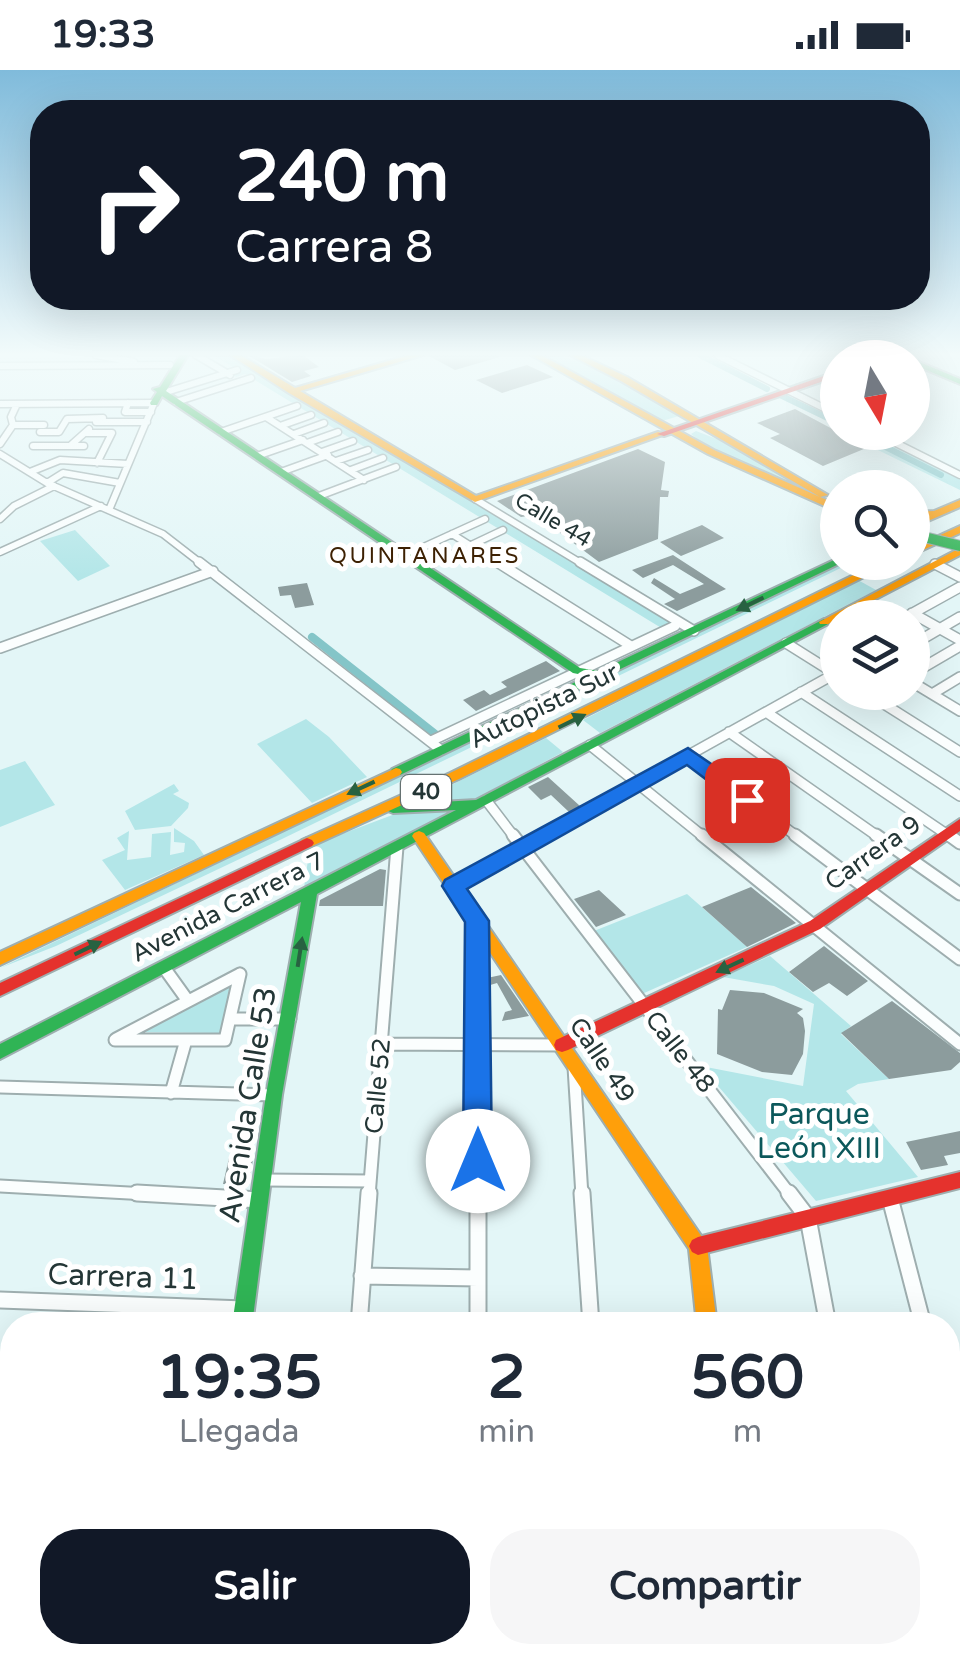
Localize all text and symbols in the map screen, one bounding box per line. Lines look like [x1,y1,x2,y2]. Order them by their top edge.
text: 19:33 [50,12,155,58]
text: 240 m [235,136,449,220]
icon: right [70,140,200,270]
text: Carrera 8 [235,221,433,275]
north arrow [820,340,930,450]
map controls [820,340,930,710]
button: search [820,470,930,580]
street label: Calle 44 [510,487,596,553]
district label: QUINTANARES [329,543,521,569]
one-way arrow [735,595,764,612]
button: layers [820,600,930,710]
street label: Autopista Sur [465,657,624,755]
one-way arrow [558,712,587,729]
pin [705,758,790,843]
icon: arrive [720,773,775,828]
road number: 40 [401,775,451,809]
one-way arrow [346,780,375,797]
street label: Carrera 9 [819,809,927,897]
street label: Avenida Carrera 7 [126,845,330,969]
one-way arrow [293,936,309,968]
one-way arrow [74,940,103,957]
one-way arrow [715,957,744,974]
street label: Avenida Calle 53 [211,984,285,1226]
street label: Calle 48 [639,1005,721,1099]
street label: Calle 49 [563,1012,641,1108]
street label: Calle 52 [359,1037,397,1135]
park label: Parque León XIII [757,1096,881,1167]
position arrow [426,1109,530,1213]
street label: Carrera 11 [47,1256,199,1298]
text: 19:35 [156,1342,322,1414]
text: 2 [488,1342,525,1414]
text: 560 [691,1342,804,1414]
text: Llegada [179,1413,300,1451]
text: min [478,1413,535,1451]
text: m [733,1413,762,1451]
button: Salir [40,1529,470,1644]
button: Compartir [490,1529,920,1644]

